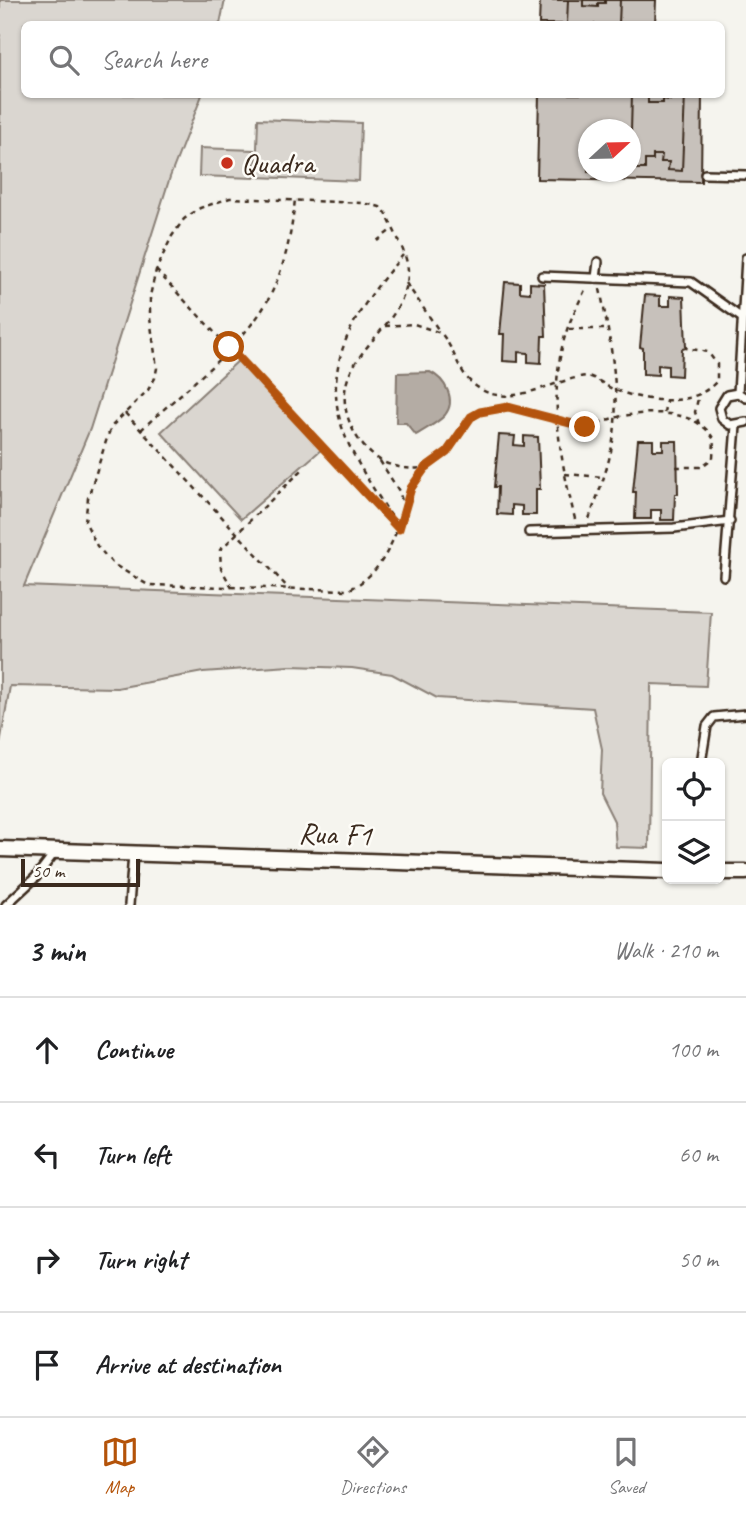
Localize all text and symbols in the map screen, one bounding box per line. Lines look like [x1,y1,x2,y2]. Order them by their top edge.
search box [21,21,725,98]
icon: search [45,41,83,79]
text: Search here [101,43,207,76]
north arrow [578,119,641,182]
place label: Quadra [241,144,317,182]
marker: Quadra [219,155,235,171]
route start [213,331,244,362]
route end [569,411,600,442]
map controls [662,758,725,884]
button: locate [662,758,725,821]
street label: Rua F1 [298,814,374,854]
button: layers [662,821,725,884]
scale bar [21,856,140,888]
text: 50 m [32,859,64,883]
text: 3 min [28,932,85,970]
text: Walk · 210 m [614,936,718,965]
icon: ahead [28,1031,66,1069]
text: Continue [95,1033,173,1066]
text: 100 m [669,1035,718,1064]
icon: left [28,1136,66,1174]
text: Turn left [95,1138,170,1171]
text: 60 m [679,1140,718,1169]
icon: right [28,1241,66,1279]
text: Turn right [95,1243,186,1276]
text: 50 m [679,1245,718,1274]
icon: arrive [28,1346,66,1384]
text: Arrive at destination [95,1348,281,1381]
tab: Map [101,1433,139,1499]
tab: Directions [340,1433,406,1499]
tab: Saved [607,1433,645,1499]

